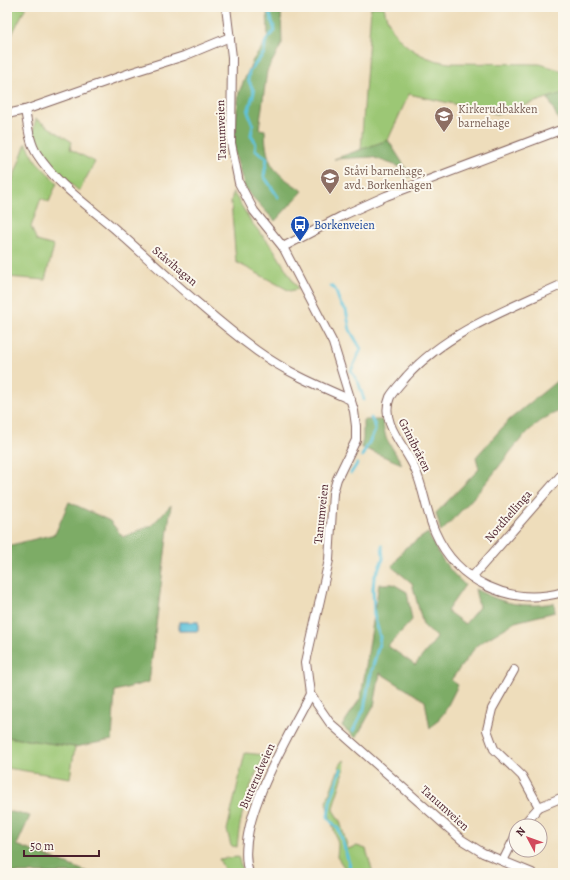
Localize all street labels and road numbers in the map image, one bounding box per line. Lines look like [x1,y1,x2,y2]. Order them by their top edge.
street label: Tanumveien [212,99,230,160]
street label: Ståvihagan [149,242,201,290]
street label: Grinibråten [395,416,435,475]
street label: Tanumveien [310,483,332,545]
street label: Nordhellinga [481,486,535,546]
street label: Butterudveien [235,740,279,811]
street label: Tanumveien [417,782,473,834]

